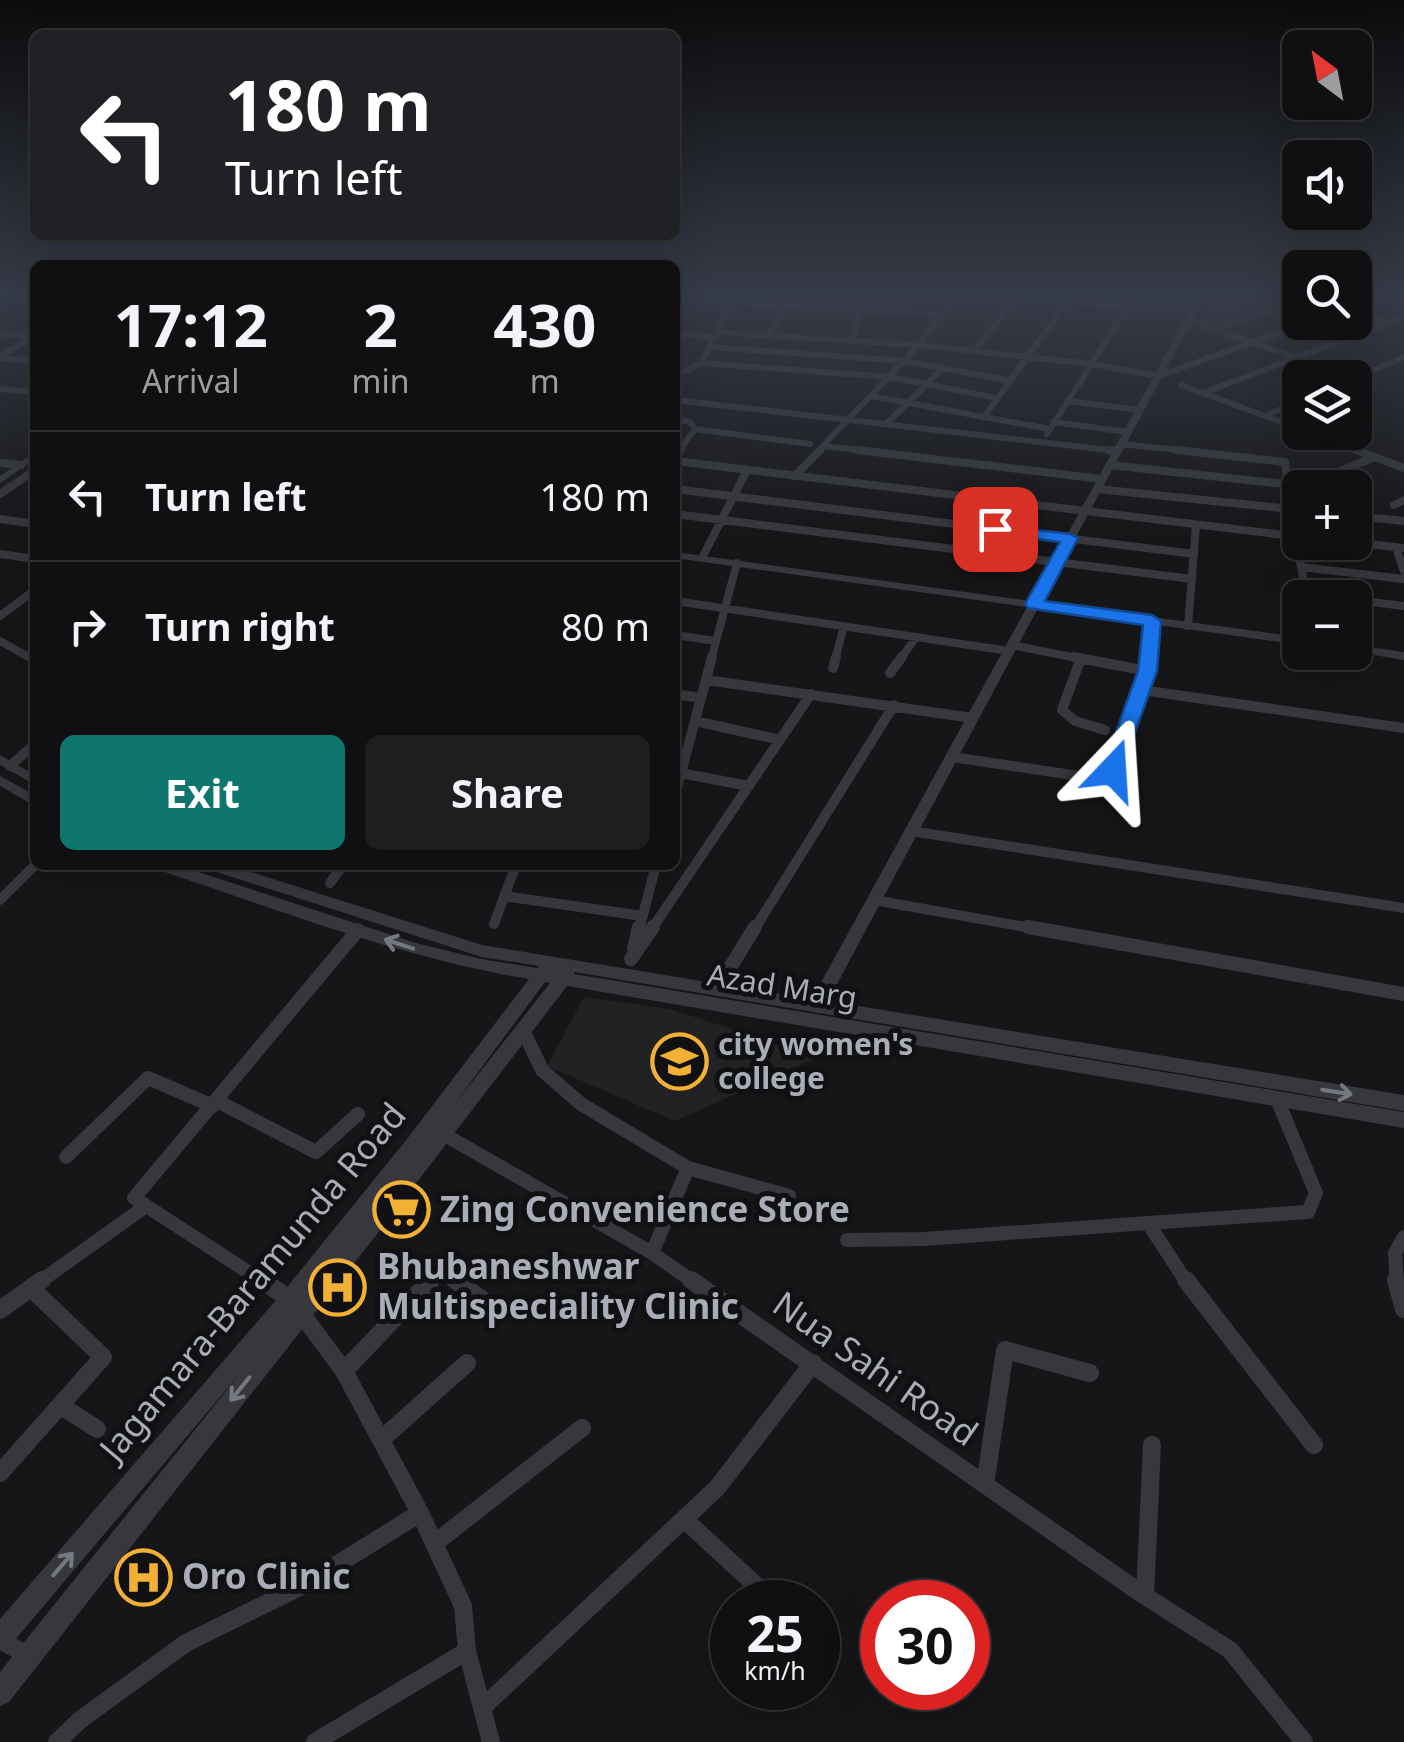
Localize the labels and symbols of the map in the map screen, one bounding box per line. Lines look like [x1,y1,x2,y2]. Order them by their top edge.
north arrow [1282,30,1372,120]
pin [953,487,1038,572]
position arrow [1061,718,1165,822]
one-way arrow [384,933,416,951]
street label: Azad Marg [704,953,860,1018]
place label: city women's college [718,1023,913,1098]
school or university icon: city women's college [649,1032,709,1092]
one-way arrow [1320,1084,1352,1102]
street label: Jagamara-Baramunda Road [86,1092,416,1472]
supermarket icon: Zing Convenience Store [371,1180,431,1240]
place label: Zing Convenience Store [440,1185,850,1232]
place label: Bhubaneshwar Multispeciality Clinic [377,1242,739,1329]
hospital icon: Bhubaneshwar Multispeciality Clinic [308,1257,368,1317]
street label: Nua Sahi Road [764,1280,988,1456]
one-way arrow [229,1376,251,1402]
hospital icon: Oro Clinic [113,1547,173,1607]
one-way arrow [52,1552,75,1577]
place label: Oro Clinic [182,1552,350,1599]
speed limit sign: 30 [860,1580,990,1710]

